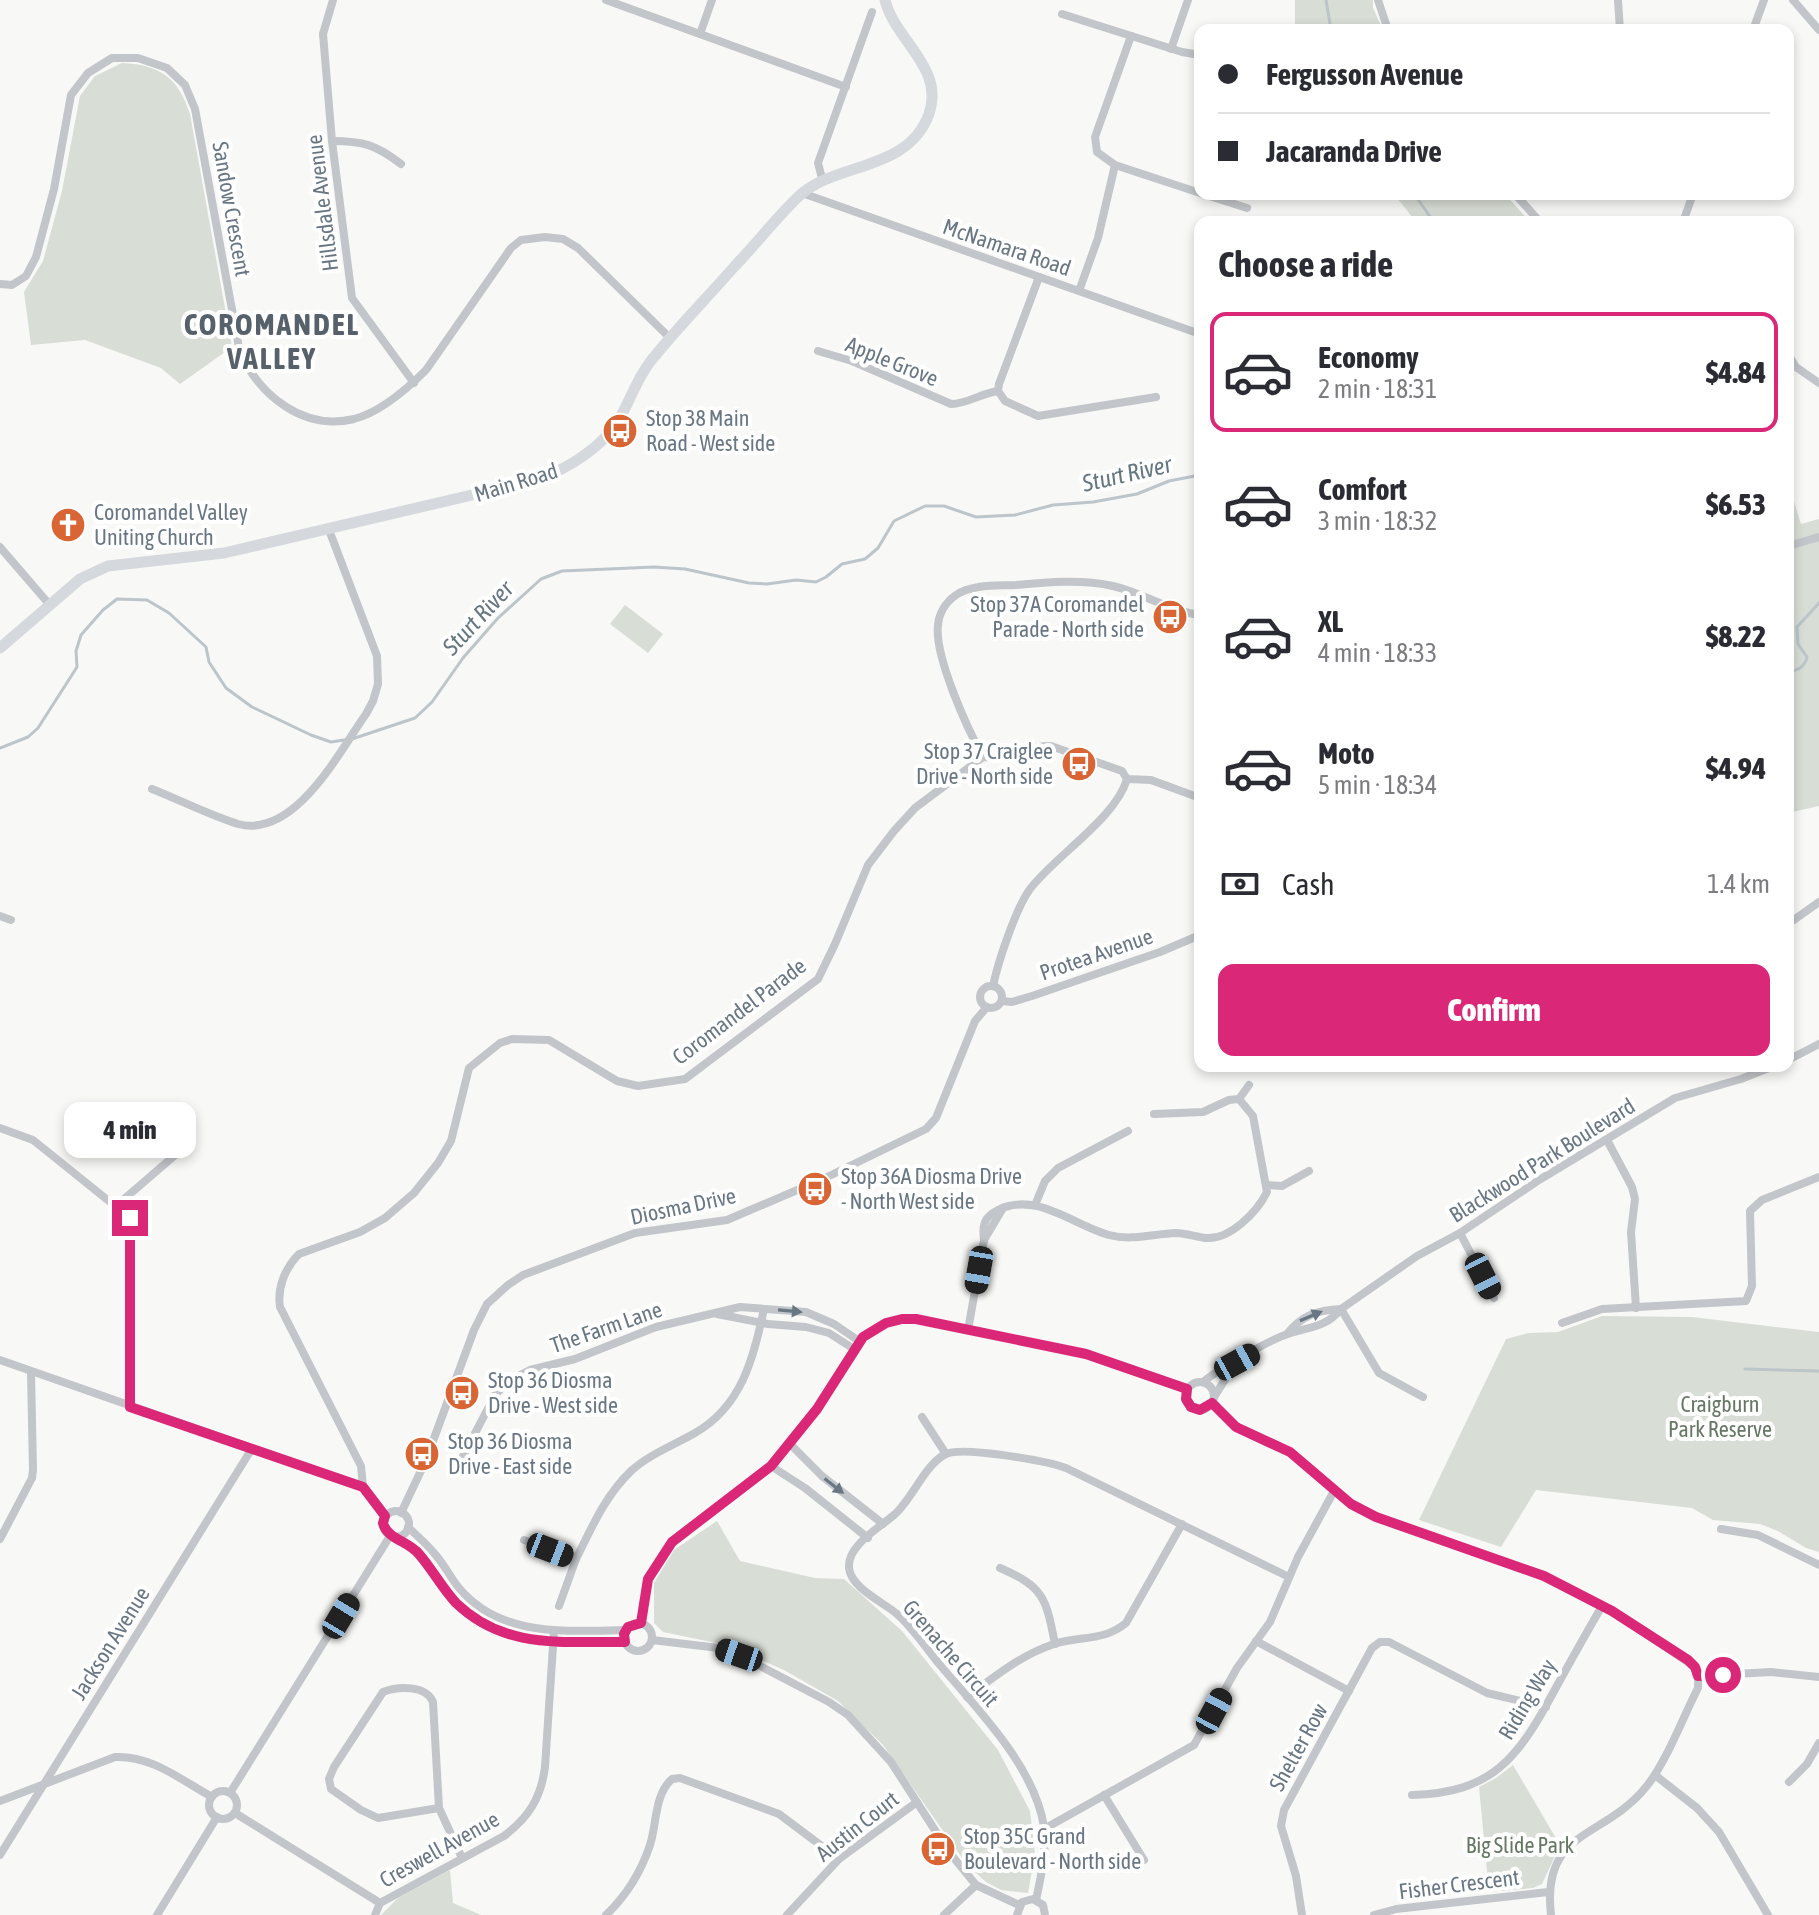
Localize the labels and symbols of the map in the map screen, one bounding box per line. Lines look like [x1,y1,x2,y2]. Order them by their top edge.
street label: Hillsdale Avenue [301,133,343,273]
street label: Sandow Crescent [207,140,257,278]
street label: McNamara Road [940,213,1074,281]
district label: COROMANDEL VALLEY [184,307,360,375]
street label: Apple Grove [842,331,942,391]
place label: Stop 38 Main Road - West side [646,405,775,456]
bus stop icon: Stop 38 Main Road - West side [601,412,639,450]
water label: Sturt River [1079,450,1175,497]
street label: Main Road [471,457,561,507]
place label: Coromandel Valley Uniting Church [94,499,248,550]
church icon: Coromandel Valley Uniting Church [49,506,87,544]
water label: Sturt River [436,575,519,661]
place label: Stop 37A Coromandel Parade - North side [970,591,1144,642]
bus stop icon: Stop 37A Coromandel Parade - North side [1151,598,1189,636]
place label: Stop 37 Craiglee Drive - North side [916,738,1053,789]
bus stop icon: Stop 37 Craiglee Drive - North side [1060,745,1098,783]
street label: Protea Avenue [1036,923,1156,985]
street label: Coromandel Parade [667,952,811,1070]
street label: Blackwood Park Boulevard [1444,1092,1640,1228]
callout: 4 min [64,1102,196,1158]
place label: Stop 36A Diosma Drive - North West side [841,1163,1022,1214]
bus stop icon: Stop 36A Diosma Drive - North West side [796,1170,834,1208]
street label: Diosma Drive [628,1182,738,1230]
route end [112,1200,148,1236]
car [963,1244,995,1296]
car [1461,1249,1505,1303]
street label: The Farm Lane [547,1296,665,1358]
one-way arrow [778,1305,803,1318]
one-way arrow [1299,1309,1323,1322]
car [1210,1340,1264,1384]
place label: Stop 36 Diosma Drive - West side [488,1367,618,1418]
bus stop icon: Stop 36 Diosma Drive - West side [443,1374,481,1412]
park label: Craigburn Park Reserve [1668,1391,1772,1442]
place label: Stop 36 Diosma Drive - East side [448,1428,572,1479]
bus stop icon: Stop 36 Diosma Drive - East side [403,1435,441,1473]
one-way arrow [824,1477,844,1494]
car [523,1530,577,1570]
street label: Jackson Avenue [65,1582,155,1704]
car [318,1589,364,1643]
street label: Grenache Circuit [898,1594,1004,1712]
car [712,1636,766,1674]
street label: Riding Way [1493,1654,1561,1744]
route start [1705,1657,1741,1693]
car [1192,1684,1236,1738]
street label: Shelter Row [1263,1699,1333,1795]
street label: Austin Court [810,1786,904,1866]
street label: Creswell Avenue [375,1805,503,1893]
place label: Stop 35C Grand Boulevard - North side [964,1823,1141,1874]
bus stop icon: Stop 35C Grand Boulevard - North side [919,1830,957,1868]
park label: Big Slide Park [1466,1832,1574,1858]
street label: Fisher Crescent [1397,1864,1521,1904]

